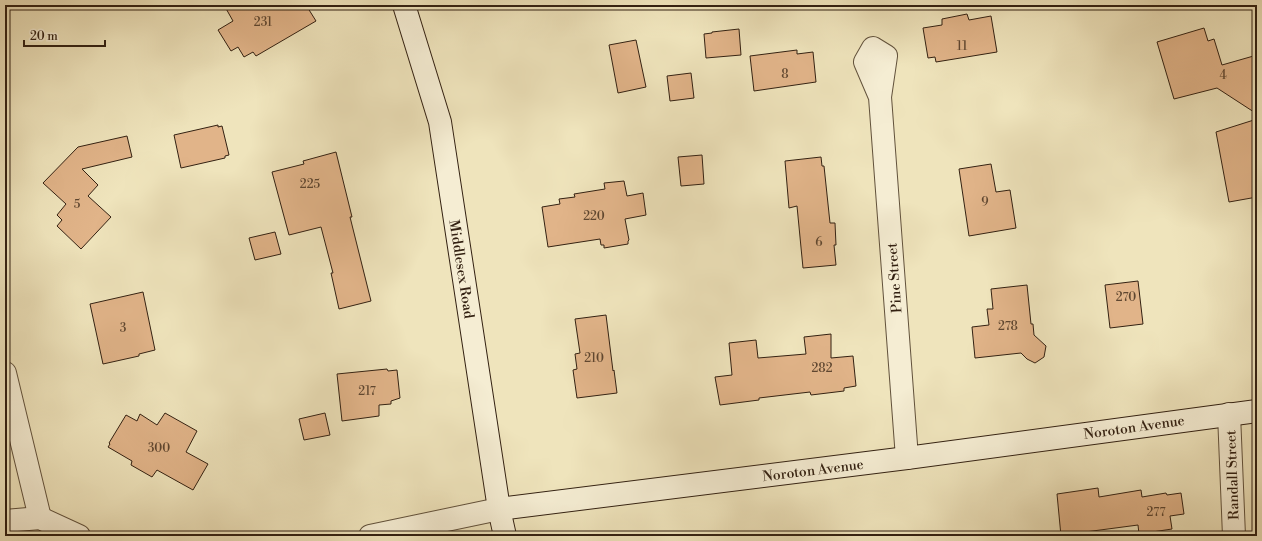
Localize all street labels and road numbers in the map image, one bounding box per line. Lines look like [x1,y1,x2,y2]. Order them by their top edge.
street label: Middlesex Road [444,219,478,320]
street label: Pine Street [884,242,906,314]
street label: Noroton Avenue [1082,412,1186,444]
street label: Randall Street [1222,430,1244,520]
street label: Noroton Avenue [762,456,865,486]

